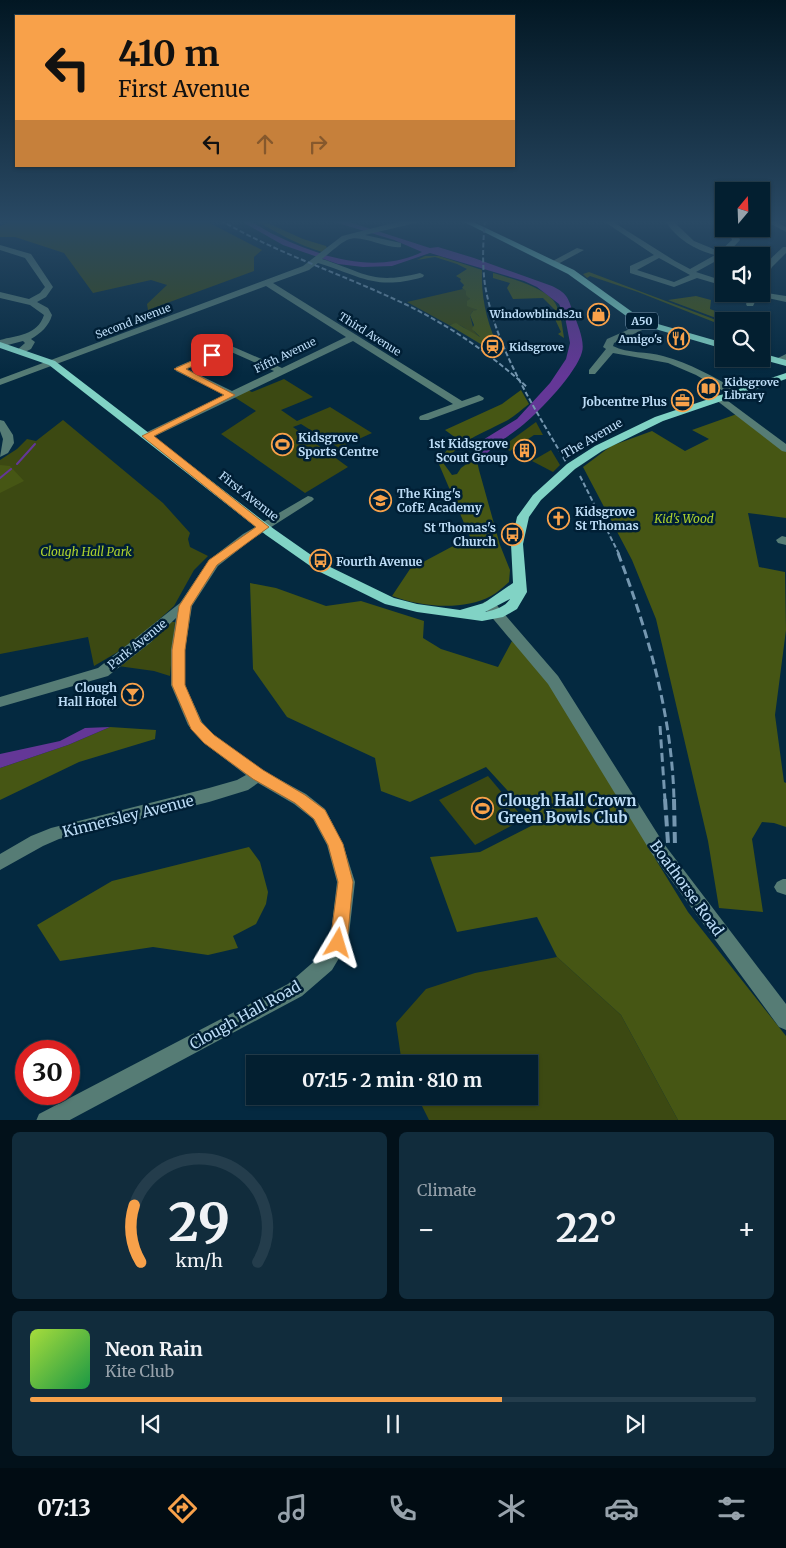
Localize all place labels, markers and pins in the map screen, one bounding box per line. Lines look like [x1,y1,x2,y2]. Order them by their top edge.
shop icon: Windowblinds2u [586,302,610,326]
place label: Windowblinds2u [489,307,582,321]
restaurant icon: Amigo's [666,327,690,351]
place label: Amigo's [617,332,662,346]
pin [191,334,233,376]
station icon: Kidsgrove [481,335,505,359]
place label: Kidsgrove [509,340,564,354]
place label: Kidsgrove Library [724,375,779,402]
library icon: Kidsgrove Library [696,376,720,400]
office icon: Jobcentre Plus [671,389,695,413]
place label: Jobcentre Plus [581,394,667,409]
place label: Kidsgrove Sports Centre [298,430,379,459]
sports icon: Kidsgrove Sports Centre [270,432,294,456]
place label: 1st Kidsgrove Scout Group [429,436,508,465]
building icon: 1st Kidsgrove Scout Group [512,438,536,462]
place label: The King's CofE Academy [397,486,483,515]
school or university icon: The King's CofE Academy [369,488,393,512]
place label: Kidsgrove St Thomas [575,504,639,533]
church icon: Kidsgrove St Thomas [547,506,571,530]
place label: St Thomas's Church [424,520,496,549]
bus stop icon: St Thomas's Church [500,522,524,546]
bus stop icon: Fourth Avenue [308,549,332,573]
place label: Fourth Avenue [336,554,423,569]
place label: Clough Hall Hotel [58,680,117,709]
bar icon: Clough Hall Hotel [121,682,145,706]
place label: Clough Hall Crown Green Bowls Club [498,791,636,827]
sports icon: Clough Hall Crown Green Bowls Club [470,797,494,821]

